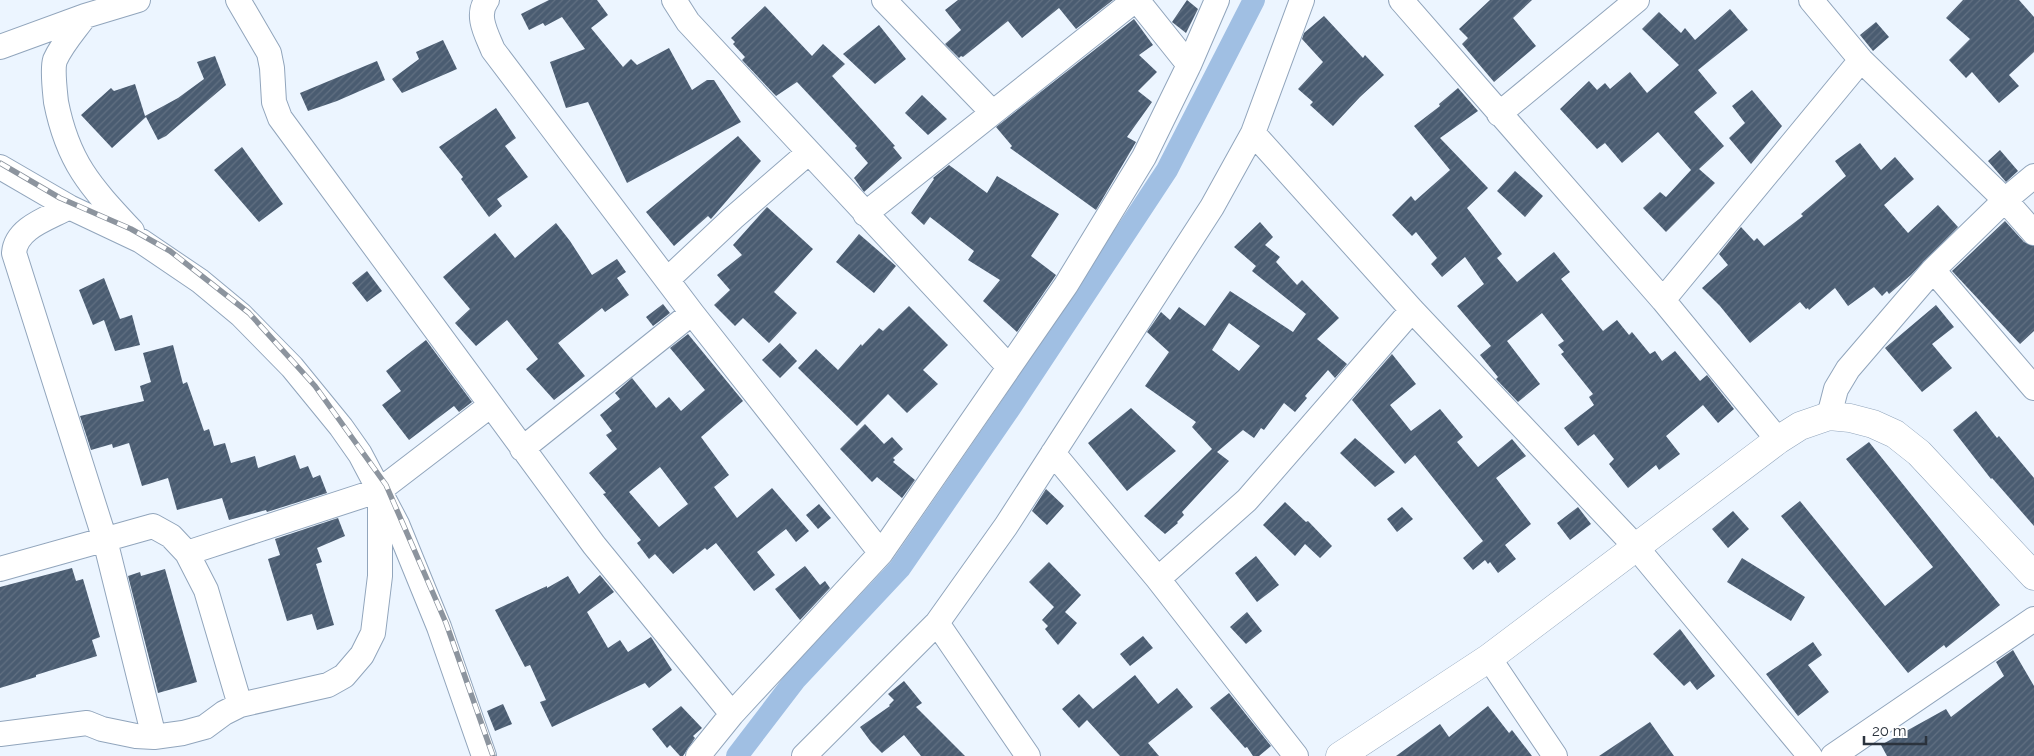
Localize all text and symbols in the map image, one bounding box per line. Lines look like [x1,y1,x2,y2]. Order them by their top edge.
scale bar [1864,714,1926,746]
text: 20 m [1872,722,1907,740]

